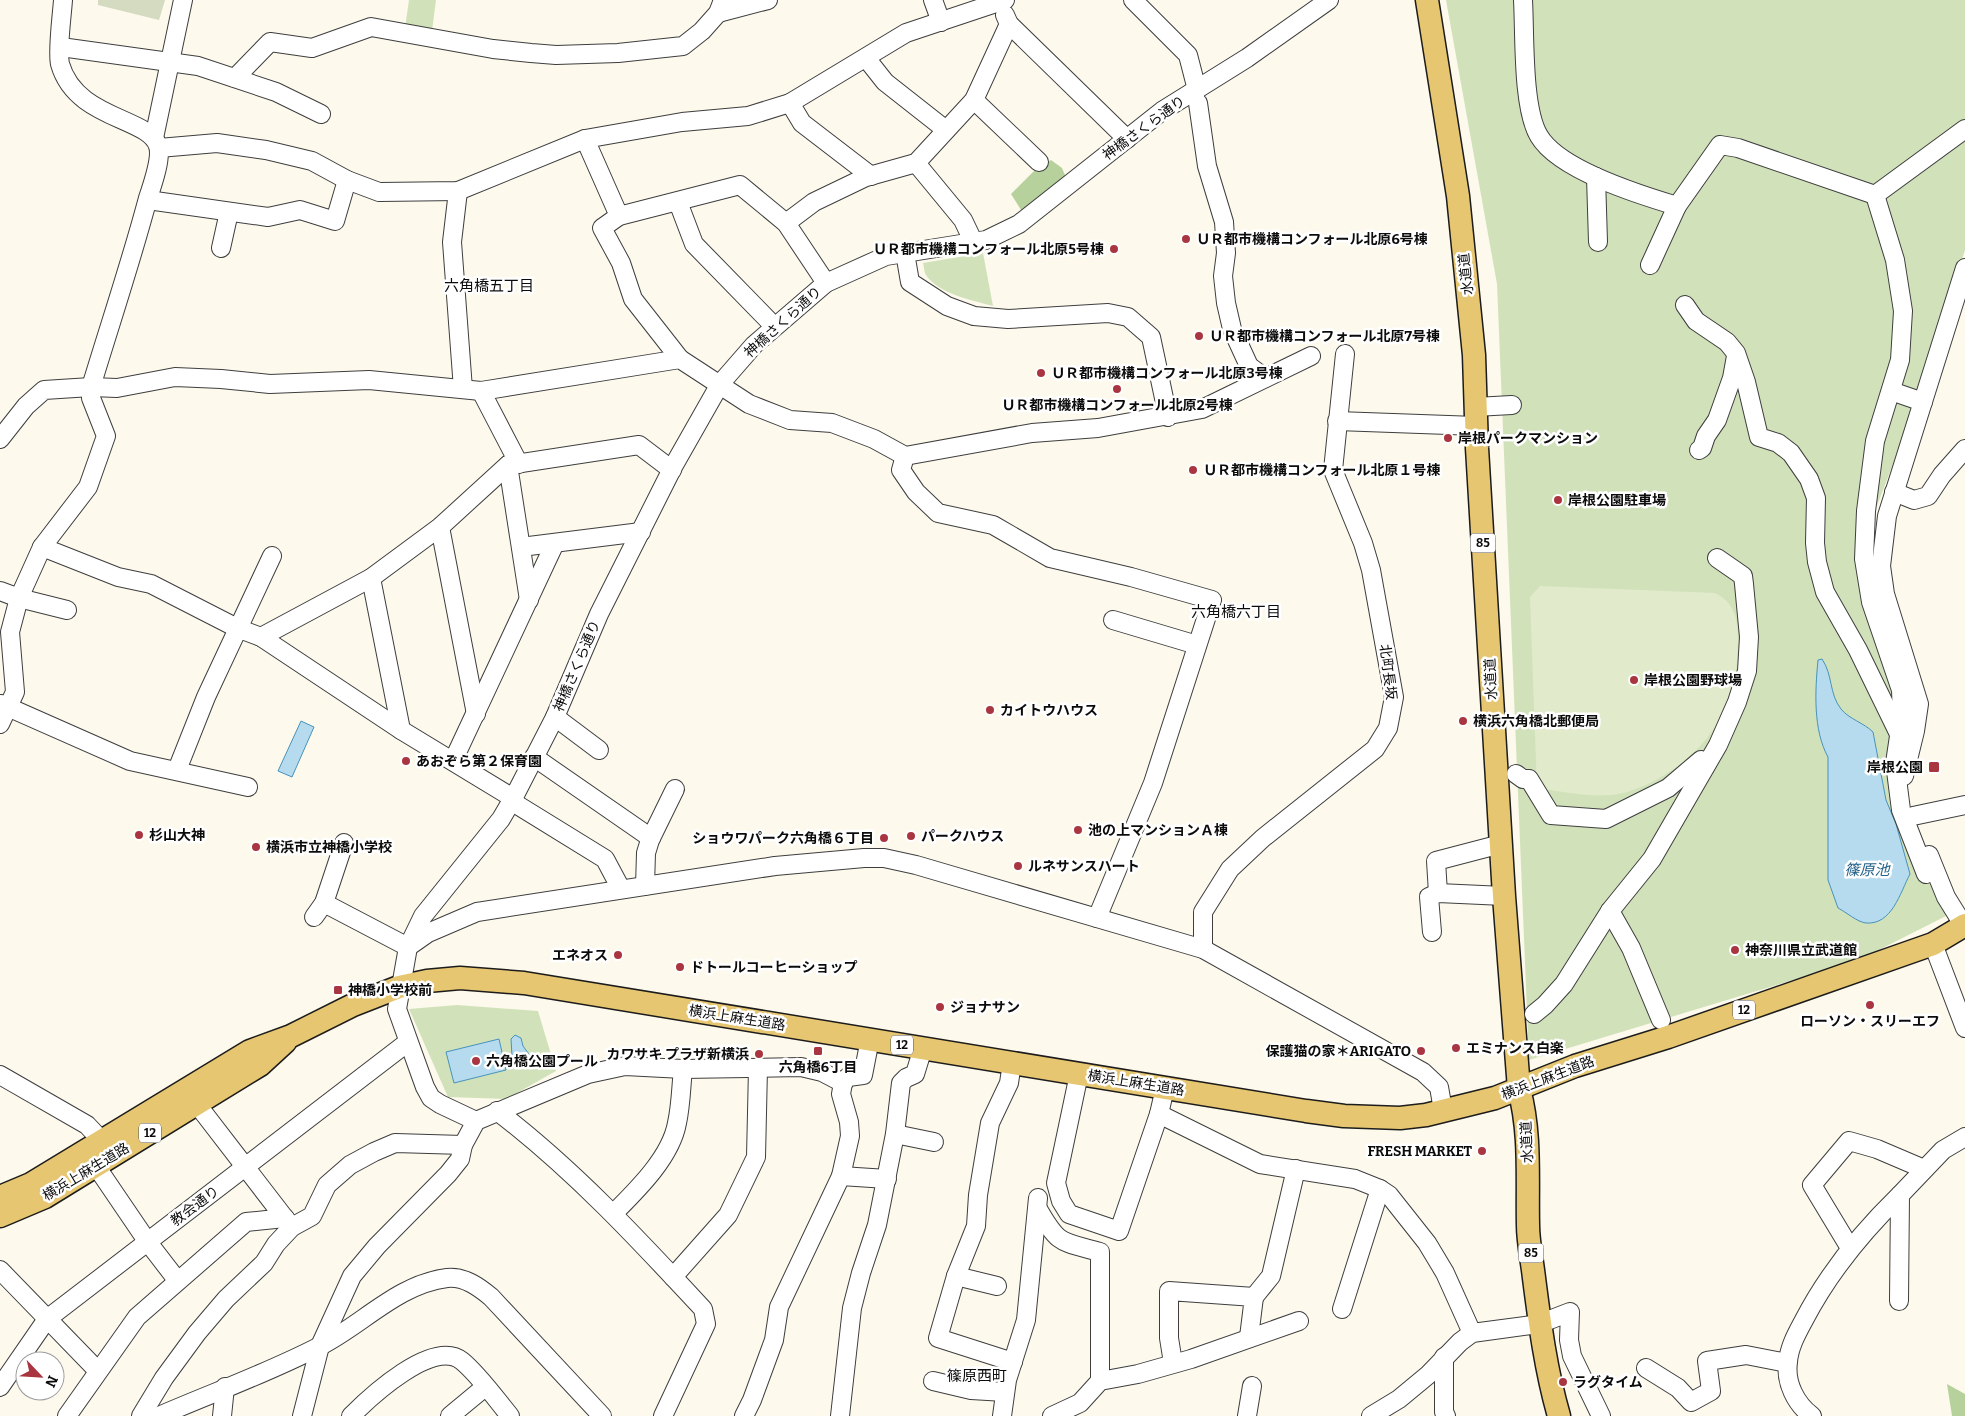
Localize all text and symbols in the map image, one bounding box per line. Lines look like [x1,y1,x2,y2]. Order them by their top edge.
street label: 神橋さくら通り [1099,92,1189,164]
place label: ＵＲ都市機構コンフォール北原6号棟 [1196,231,1428,248]
marker: ＵＲ都市機構コンフォール北原6号棟 [1180,233,1192,245]
place label: ＵＲ都市機構コンフォール北原5号棟 [873,241,1104,258]
marker: ＵＲ都市機構コンフォール北原5号棟 [1108,243,1120,255]
street label: 水道道 [1455,252,1477,296]
district label: 六角橋五丁目 [444,277,534,295]
street label: 神橋さくら通り [741,283,825,361]
place label: ＵＲ都市機構コンフォール北原7号棟 [1209,328,1440,345]
marker: ＵＲ都市機構コンフォール北原7号棟 [1193,330,1205,342]
place label: ＵＲ都市機構コンフォール北原3号棟 [1051,365,1283,382]
marker: ＵＲ都市機構コンフォール北原3号棟 [1035,367,1047,379]
marker: ＵＲ都市機構コンフォール北原2号棟 [1111,383,1123,395]
place label: ＵＲ都市機構コンフォール北原2号棟 [1001,397,1233,414]
place label: 岸根パークマンション [1458,430,1598,447]
marker: 岸根パークマンション [1442,432,1454,444]
place label: ＵＲ都市機構コンフォール北原１号棟 [1203,462,1441,479]
marker: ＵＲ都市機構コンフォール北原１号棟 [1187,464,1199,476]
place label: 岸根公園駐車場 [1568,492,1666,509]
marker: 岸根公園駐車場 [1552,494,1564,506]
road number: 85 [1470,534,1496,552]
district label: 六角橋六丁目 [1191,603,1281,621]
street label: 神橋さくら通り [550,618,604,714]
street label: 北町長坂 [1376,643,1400,701]
street label: 水道道 [1481,658,1501,700]
place label: 岸根公園野球場 [1644,672,1742,689]
marker: 岸根公園野球場 [1628,674,1640,686]
place label: カイトウハウス [1000,702,1098,719]
marker: カイトウハウス [984,704,996,716]
place label: 横浜六角橋北郵便局 [1473,713,1599,730]
marker: 横浜六角橋北郵便局 [1457,715,1469,727]
place label: あおぞら第２保育園 [416,753,542,770]
marker: あおぞら第２保育園 [400,755,412,767]
place label: 岸根公園 [1867,759,1923,776]
marker: 岸根公園 [1927,760,1941,774]
place label: 池の上マンションＡ棟 [1088,822,1228,839]
marker: 池の上マンションＡ棟 [1072,824,1084,836]
place label: 杉山大神 [149,827,205,844]
place label: パークハウス [921,828,1004,845]
marker: 杉山大神 [133,829,145,841]
place label: ショウワパーク六角橋６丁目 [692,830,874,847]
marker: パークハウス [905,830,917,842]
marker: ショウワパーク六角橋６丁目 [878,832,890,844]
place label: 横浜市立神橋小学校 [266,839,392,856]
marker: 横浜市立神橋小学校 [250,841,262,853]
place label: ルネサンスハート [1028,858,1140,875]
marker: ルネサンスハート [1012,860,1024,872]
water label: 篠原池 [1844,861,1891,879]
place label: 神奈川県立武道館 [1745,942,1857,959]
marker: 神奈川県立武道館 [1729,944,1741,956]
place label: エネオス [552,947,608,964]
marker: エネオス [612,949,624,961]
place label: ドトールコーヒーショップ [690,959,857,976]
marker: ドトールコーヒーショップ [674,961,686,973]
place label: 神橋小学校前 [348,982,432,999]
marker: 神橋小学校前 [332,984,344,996]
place label: ジョナサン [950,999,1020,1016]
marker: ローソン・スリーエフ [1864,999,1876,1011]
road number: 12 [1733,1000,1755,1020]
marker: ジョナサン [934,1001,946,1013]
street label: 横浜上麻生道路 [687,1002,787,1034]
place label: ローソン・スリーエフ [1800,1013,1940,1030]
road number: 12 [891,1036,913,1054]
place label: エミナンス白楽 [1466,1040,1564,1057]
marker: エミナンス白楽 [1450,1042,1462,1054]
place label: 保護猫の家＊ARIGATO [1266,1043,1411,1060]
marker: 六角橋6丁目 [812,1045,824,1057]
marker: 保護猫の家＊ARIGATO [1415,1045,1427,1057]
place label: カワサキ プラザ新横浜 [606,1046,749,1063]
marker: カワサキ プラザ新横浜 [753,1048,765,1060]
place label: 六角橋公園プール [486,1053,598,1070]
street label: 横浜上麻生道路 [1499,1053,1597,1103]
marker: 六角橋公園プール [470,1055,482,1067]
place label: 六角橋6丁目 [779,1059,857,1076]
street label: 横浜上麻生道路 [1086,1067,1186,1099]
street label: 水道道 [1517,1121,1537,1163]
road number: 12 [139,1124,161,1142]
street label: 横浜上麻生道路 [40,1139,132,1205]
place label: FRESH MARKET [1367,1143,1472,1160]
marker: FRESH MARKET [1476,1145,1488,1157]
street label: 教会通り [168,1182,222,1230]
road number: 85 [1518,1244,1544,1262]
north arrow [15,1351,65,1401]
district label: 篠原西町 [947,1367,1007,1385]
text: N [41,1373,61,1390]
place label: ラグタイム [1573,1374,1643,1391]
marker: ラグタイム [1557,1376,1569,1388]

